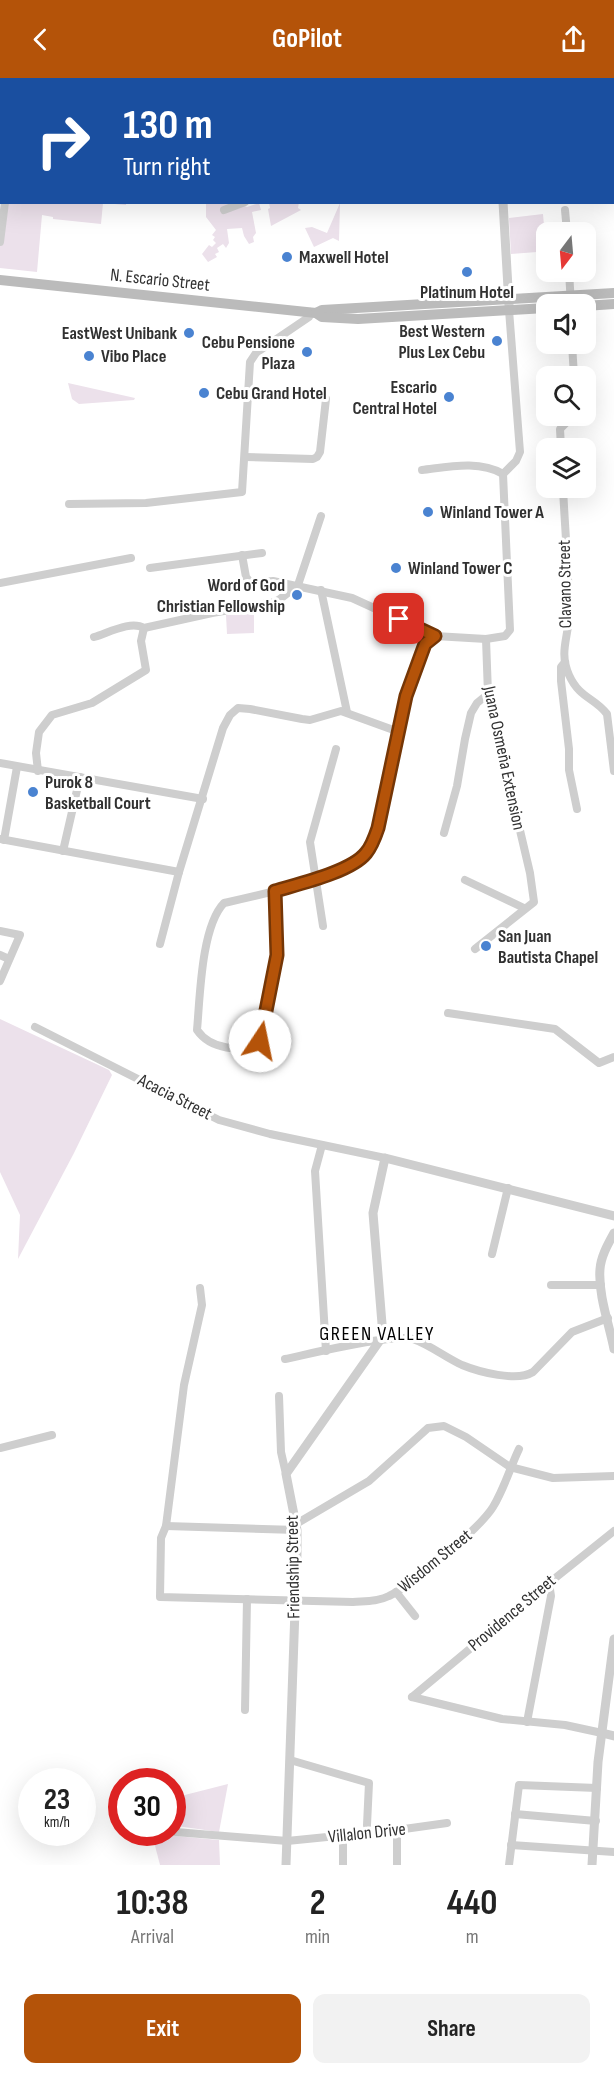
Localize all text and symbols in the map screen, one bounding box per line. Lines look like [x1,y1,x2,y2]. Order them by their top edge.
icon: back [24,23,57,56]
text: GoPilot [272,23,342,55]
icon: share [557,23,590,56]
text: 130 m [123,100,213,151]
icon: right [24,102,102,180]
text: Turn right [123,151,210,183]
north arrow [536,222,596,282]
map controls [536,222,596,498]
place label: Maxwell Hotel [299,247,389,268]
marker: Maxwell Hotel [280,250,294,264]
street label: N. Escario Street [109,264,211,296]
marker: Platinum Hotel [460,265,474,279]
place label: Platinum Hotel [420,282,514,303]
button: sound [536,294,596,354]
place label: Best Western Plus Lex Cebu [398,321,485,363]
place label: EastWest Unibank [62,323,177,344]
marker: EastWest Unibank [182,326,196,340]
place label: Cebu Pensione Plaza [202,332,295,374]
marker: Best Western Plus Lex Cebu [490,334,504,348]
marker: Cebu Pensione Plaza [300,345,314,359]
place label: Vibo Place [101,346,166,367]
marker: Vibo Place [82,349,96,363]
button: search [536,366,596,426]
place label: Escario Central Hotel [352,377,437,419]
place label: Cebu Grand Hotel [216,383,327,404]
marker: Cebu Grand Hotel [197,386,211,400]
marker: Escario Central Hotel [442,390,456,404]
button: layers [536,438,596,498]
place label: Winland Tower A [440,502,544,523]
marker: Winland Tower A [421,505,435,519]
street label: Clavano Street [554,539,576,628]
place label: Winland Tower C [408,558,513,579]
marker: Winland Tower C [389,561,403,575]
place label: Word of God Christian Fellowship [157,575,285,617]
marker: Word of God Christian Fellowship [290,588,304,602]
pin [373,593,424,644]
icon: arrive [382,602,415,635]
street label: Juana Osmeña Extension [478,683,530,832]
place label: Purok 8 Basketball Court [45,772,151,814]
marker: Purok 8 Basketball Court [26,785,40,799]
place label: San Juan Bautista Chapel [498,926,598,968]
marker: San Juan Bautista Chapel [479,939,493,953]
position arrow [228,1009,292,1073]
street label: Acacia Street [134,1069,216,1125]
district label: GREEN VALLEY [319,1322,435,1346]
street label: Friendship Street [282,1515,304,1619]
street label: Wisdom Street [394,1525,477,1597]
street label: Providence Street [464,1570,560,1656]
speed limit sign: 30 [108,1768,186,1846]
text: 23 [44,1782,70,1818]
text: km/h [44,1813,70,1832]
street label: Villalon Drive [327,1818,407,1848]
text: 10:38 [117,1882,188,1925]
text: 2 [310,1882,325,1925]
text: 440 [447,1882,497,1925]
text: Arrival [131,1925,174,1949]
text: min [305,1925,330,1949]
text: m [466,1925,478,1949]
button: Exit [24,1994,301,2063]
button: Share [313,1994,590,2063]

